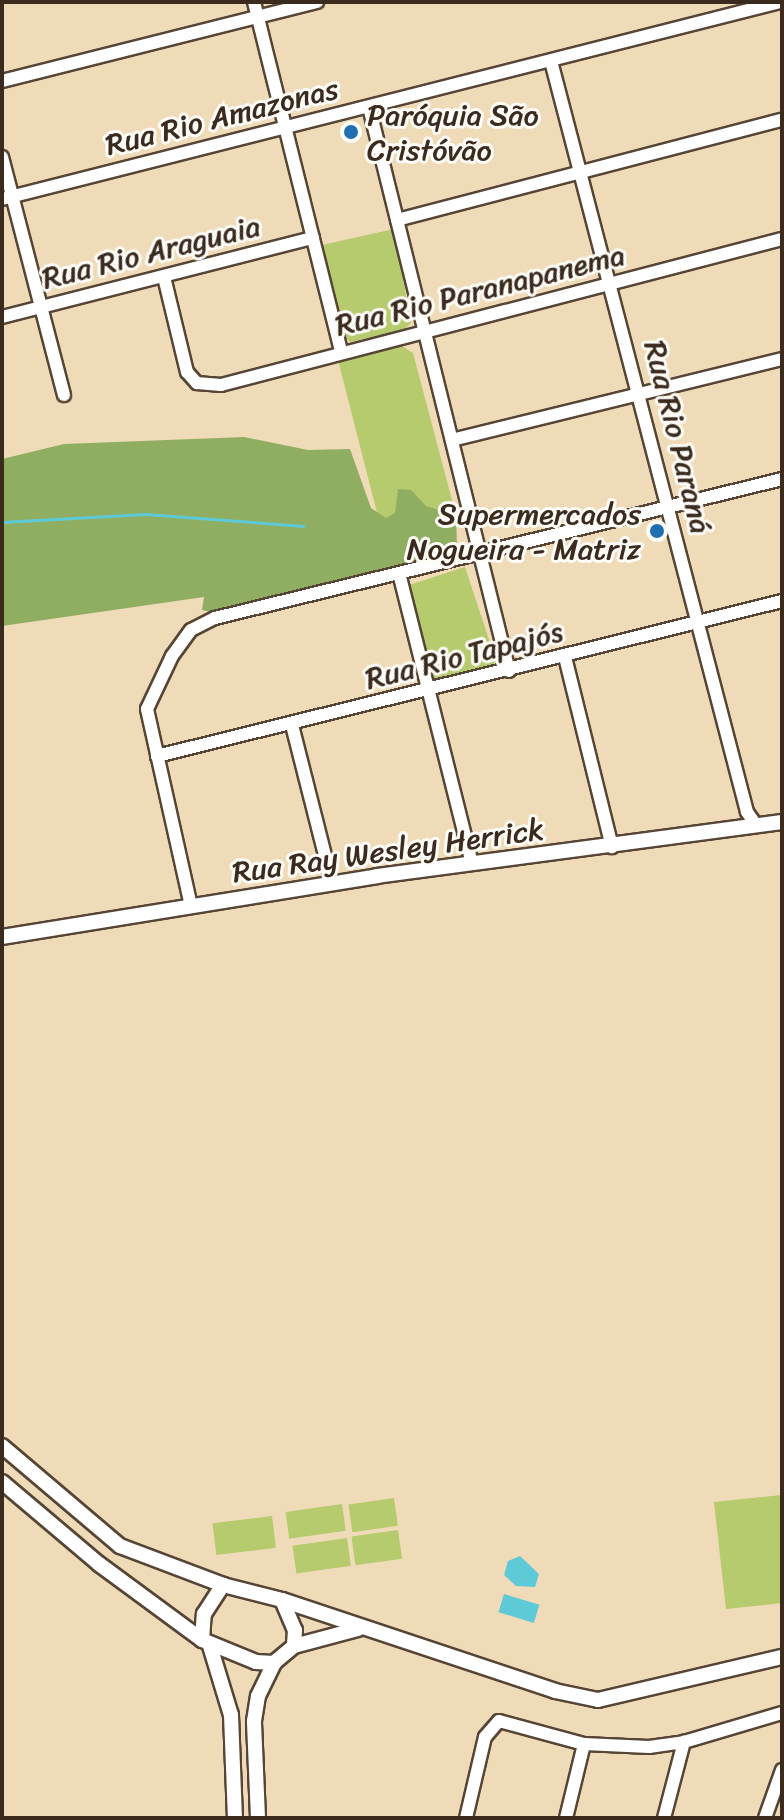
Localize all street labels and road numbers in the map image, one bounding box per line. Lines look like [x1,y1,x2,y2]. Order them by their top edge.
street label: Rua Rio Amazonas [102,71,342,163]
street label: Rua Rio Araguaia [38,208,264,296]
street label: Rua Rio Paranapanema [331,236,629,344]
street label: Rua Rio Paraná [637,336,719,538]
street label: Rua Rio Tapajós [361,613,567,697]
street label: Rua Ray Wesley Herrick [230,811,546,891]

